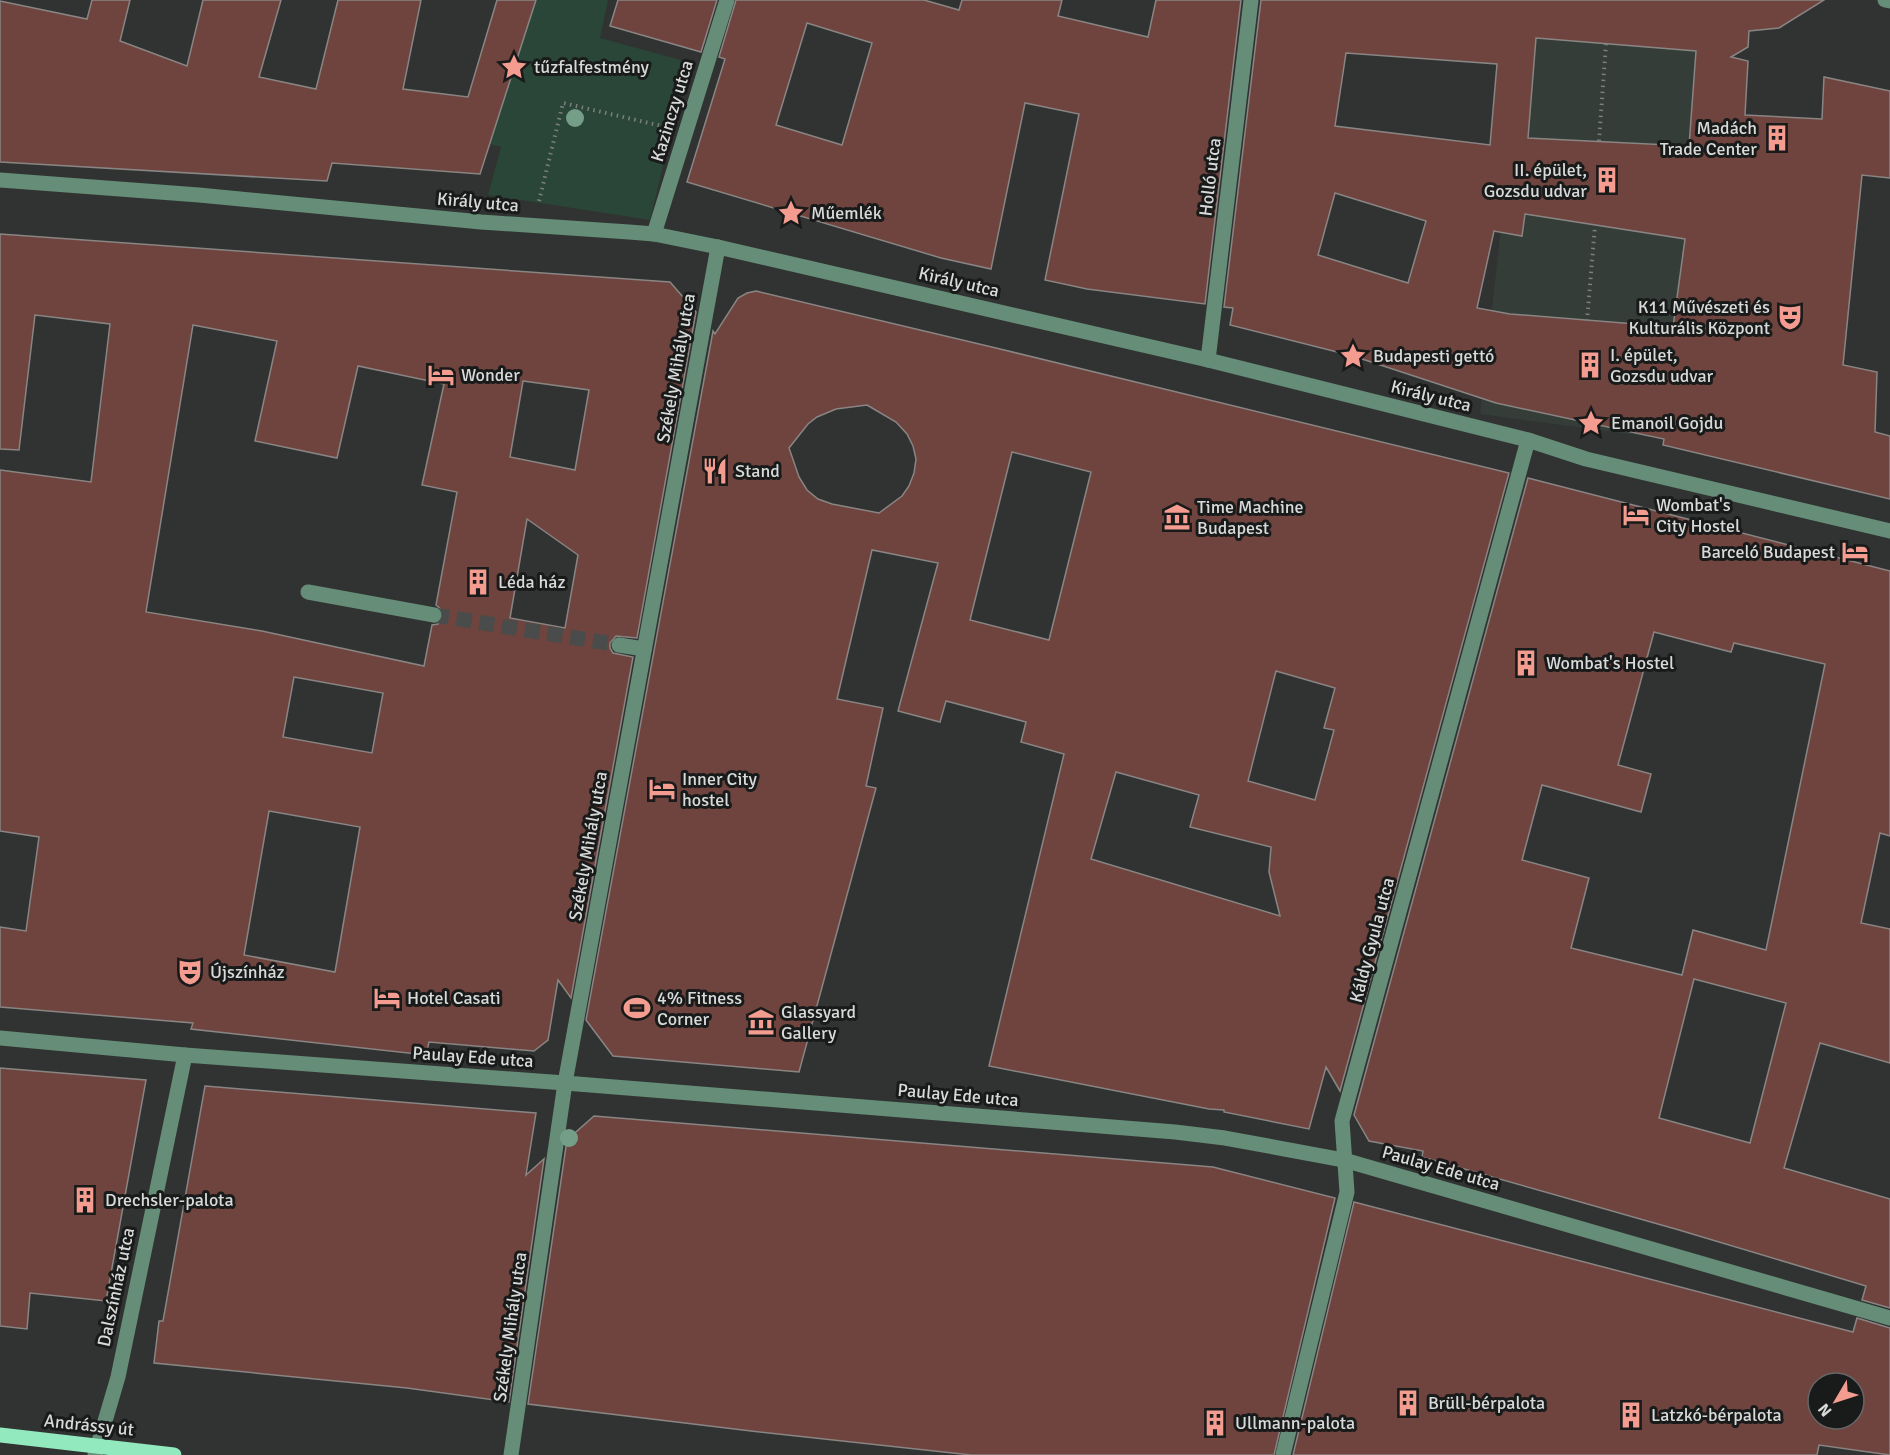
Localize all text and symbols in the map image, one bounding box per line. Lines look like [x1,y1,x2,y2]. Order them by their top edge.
place icon: tűzfalfestmény [499,52,529,82]
place label: tűzfalfestmény [534,56,649,78]
street label: Kazinczy utca [646,58,698,164]
place label: Madách Trade Center [1660,117,1757,160]
building icon: Madách Trade Center [1762,123,1792,153]
street label: Holló utca [1194,137,1226,217]
place label: II. épület, Gozsdu udvar [1484,159,1587,202]
building icon: II. épület, Gozsdu udvar [1592,165,1622,195]
street label: Király utca [436,187,520,217]
place icon: Műemlék [776,198,806,228]
place label: Műemlék [811,202,882,224]
street label: Király utca [916,262,1002,302]
street label: Székely Mihály utca [652,292,700,444]
place label: K11 Művészeti és Kulturális Központ [1629,296,1770,339]
theatre icon: K11 Művészeti és Kulturális Központ [1775,302,1805,332]
place icon: Budapesti gettó [1338,341,1368,371]
place label: I. épület, Gozsdu udvar [1610,344,1714,387]
place label: Budapesti gettó [1373,345,1494,367]
building icon: I. épület, Gozsdu udvar [1575,350,1605,380]
hotel icon: Wonder [426,360,456,390]
place label: Wonder [461,364,520,386]
street label: Király utca [1388,375,1474,417]
place icon: Emanoil Gojdu [1576,408,1606,438]
place label: Emanoil Gojdu [1611,412,1723,434]
restaurant icon: Stand [700,456,730,486]
place label: Stand [735,460,780,482]
place label: Wombat's City Hostel [1656,494,1740,537]
place label: Time Machine Budapest [1197,496,1304,539]
hotel icon: Wombat's City Hostel [1621,500,1651,530]
museum icon: Time Machine Budapest [1162,502,1192,532]
hotel icon: Barceló Budapest [1840,537,1870,567]
place label: Barceló Budapest [1701,541,1835,563]
building icon: Léda ház [463,567,493,597]
place label: Léda ház [498,571,566,593]
building icon: Wombat's Hostel [1511,648,1541,678]
place label: Wombat's Hostel [1546,652,1674,674]
place label: Inner City hostel [682,768,758,811]
street label: Székely Mihály utca [564,770,612,922]
hotel icon: Inner City hostel [647,774,677,804]
street label: Káldy Gyula utca [1345,875,1399,1005]
theatre icon: Újszínház [175,957,205,987]
place label: Újszínház [210,961,285,983]
hotel icon: Hotel Casati [372,983,402,1013]
place label: Hotel Casati [407,987,501,1009]
place label: 4% Fitness Corner [657,987,742,1030]
sports icon: 4% Fitness Corner [622,993,652,1023]
place label: Glassyard Gallery [781,1001,856,1044]
museum icon: Glassyard Gallery [746,1007,776,1037]
street label: Paulay Ede utca [412,1042,534,1072]
street label: Paulay Ede utca [897,1079,1019,1111]
street label: Paulay Ede utca [1380,1141,1502,1195]
building icon: Drechsler-palota [70,1185,100,1215]
place label: Drechsler-palota [105,1189,234,1211]
street label: Dalszínház utca [93,1226,139,1348]
street label: Székely Mihály utca [489,1251,531,1403]
north arrow [1806,1371,1866,1431]
building icon: Brüll-bérpalota [1393,1388,1423,1418]
place label: Brüll-bérpalota [1428,1392,1545,1414]
text: N [1814,1399,1836,1420]
building icon: Latzkó-bérpalota [1616,1400,1646,1430]
place label: Latzkó-bérpalota [1651,1404,1782,1426]
building icon: Ullmann-palota [1200,1408,1230,1438]
street label: Andrássy út [43,1409,135,1441]
place label: Ullmann-palota [1235,1412,1355,1434]

